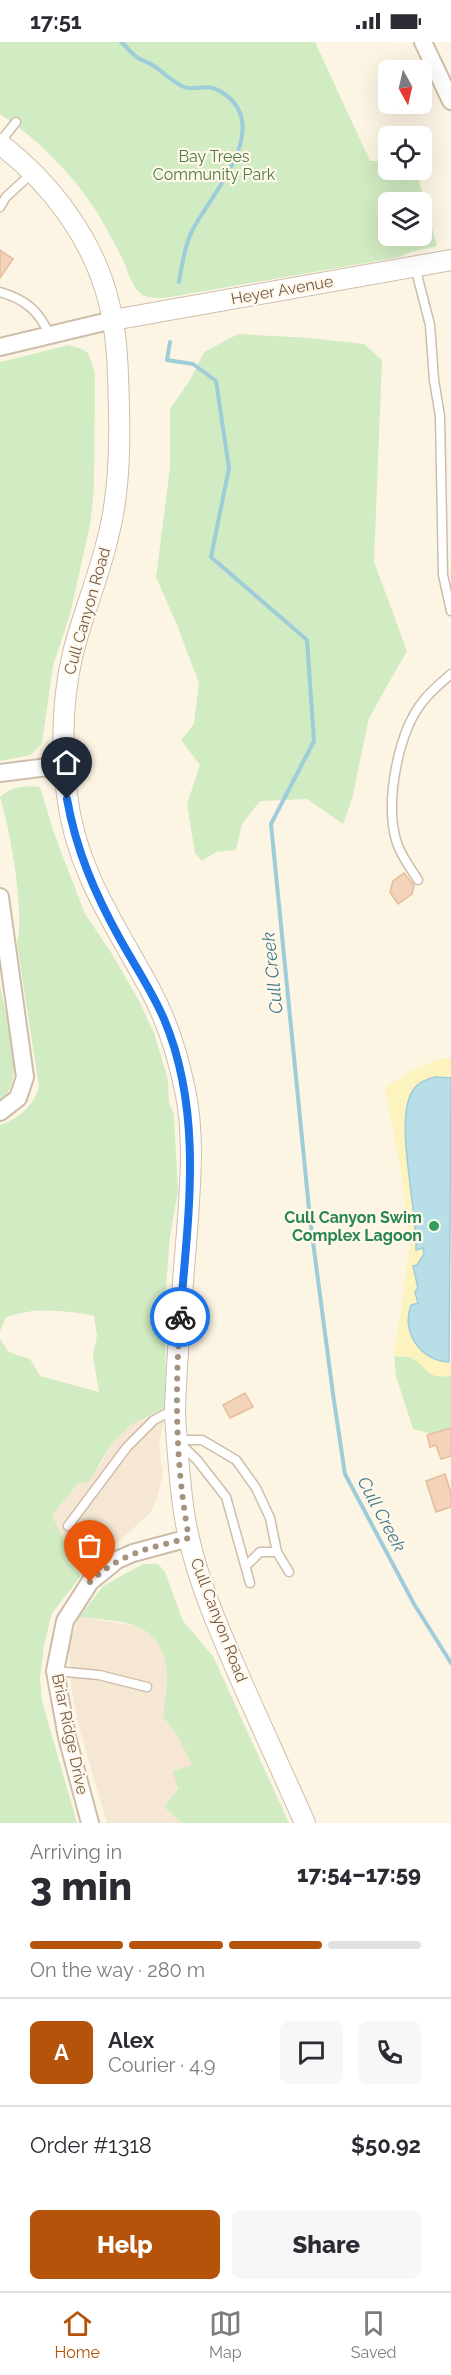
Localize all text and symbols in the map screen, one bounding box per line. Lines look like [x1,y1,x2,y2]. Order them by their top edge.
text: 17:51 [30,8,82,34]
north arrow [378,60,432,114]
map controls [378,60,432,246]
button: locate [378,126,432,180]
park label: Bay Trees Community Park [153,147,276,184]
button: layers [378,192,432,246]
street label: Heyer Avenue [229,272,335,308]
street label: Cull Canyon Road [60,545,114,677]
pin [41,737,92,799]
icon: home [50,746,83,779]
water label: Cull Creek [257,931,287,1015]
place label: Cull Canyon Swim Complex Lagoon [284,1208,422,1245]
marker: Cull Canyon Swim Complex Lagoon [427,1219,441,1233]
courier [150,1287,210,1347]
icon: bike [164,1301,197,1334]
water label: Cull Creek [353,1473,411,1556]
pin [64,1520,115,1582]
icon: bag [73,1529,106,1562]
street label: Cull Canyon Road [187,1555,251,1685]
street label: Briar Ridge Drive [48,1672,92,1796]
text: Arriving in [30,1840,122,1864]
text: 17:54–17:59 [297,1861,421,1887]
text: 3 min [30,1863,132,1909]
text: On the way · 280 m [30,1958,205,1982]
button: chat [280,2021,343,2084]
button: phone [358,2021,421,2084]
text: Alex [108,2027,154,2053]
text: A [54,2039,69,2065]
text: Courier · 4.9 [108,2053,216,2077]
text: Order #1318 [30,2132,152,2158]
text: $50.92 [351,2132,421,2158]
button: Help [30,2210,220,2279]
button: Share [232,2210,421,2279]
tab: Home [54,2307,100,2362]
tab: Map [209,2307,242,2362]
tab: Saved [351,2307,396,2362]

